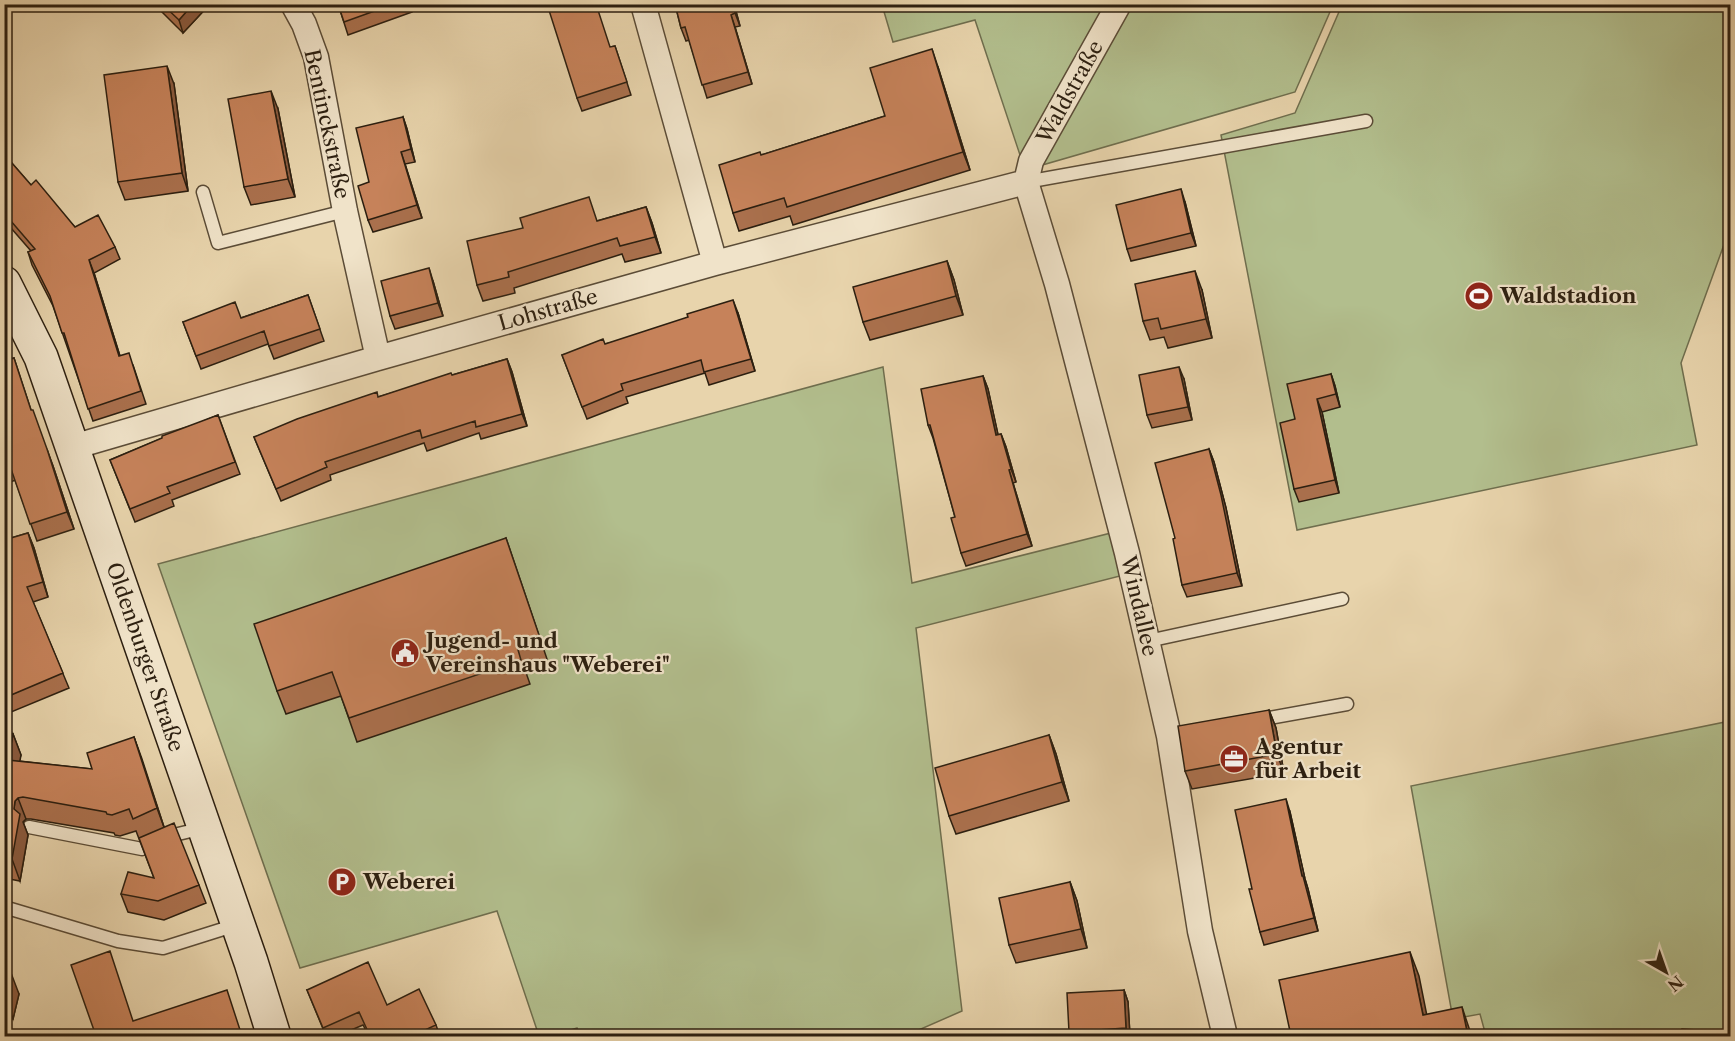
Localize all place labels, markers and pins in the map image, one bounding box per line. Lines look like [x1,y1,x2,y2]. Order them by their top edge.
sports icon: Waldstadion [1463,280,1495,312]
place label: Waldstadion [1499,283,1637,308]
place label: Jugend- und Vereinshaus "Weberei" [422,628,670,677]
public building icon: Jugend- und Vereinshaus "Weberei" [389,637,421,669]
place label: Agentur für Arbeit [1254,734,1361,783]
office icon: Agentur für Arbeit [1218,743,1250,775]
parking icon: Weberei [326,866,358,898]
place label: Weberei [362,869,456,894]

